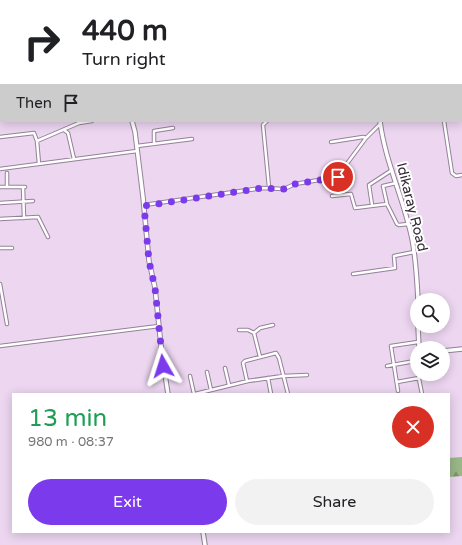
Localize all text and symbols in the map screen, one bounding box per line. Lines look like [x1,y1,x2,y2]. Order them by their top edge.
text: 440 m [82,14,168,48]
icon: right [16,16,68,68]
text: Turn right [82,48,166,70]
icon: arrive [60,92,82,114]
text: Then [16,94,52,112]
pin [321,160,355,194]
street label: Idikaray Road [393,161,431,253]
icon: arrive [327,166,349,188]
map controls [410,293,450,381]
button: search [410,293,450,333]
button: layers [410,341,450,381]
position arrow [142,345,184,387]
text: 13 min [28,404,107,433]
button: close [392,406,434,448]
text: 980 m · 08:37 [28,434,114,450]
button: Exit [28,479,227,525]
button: Share [235,479,434,525]

